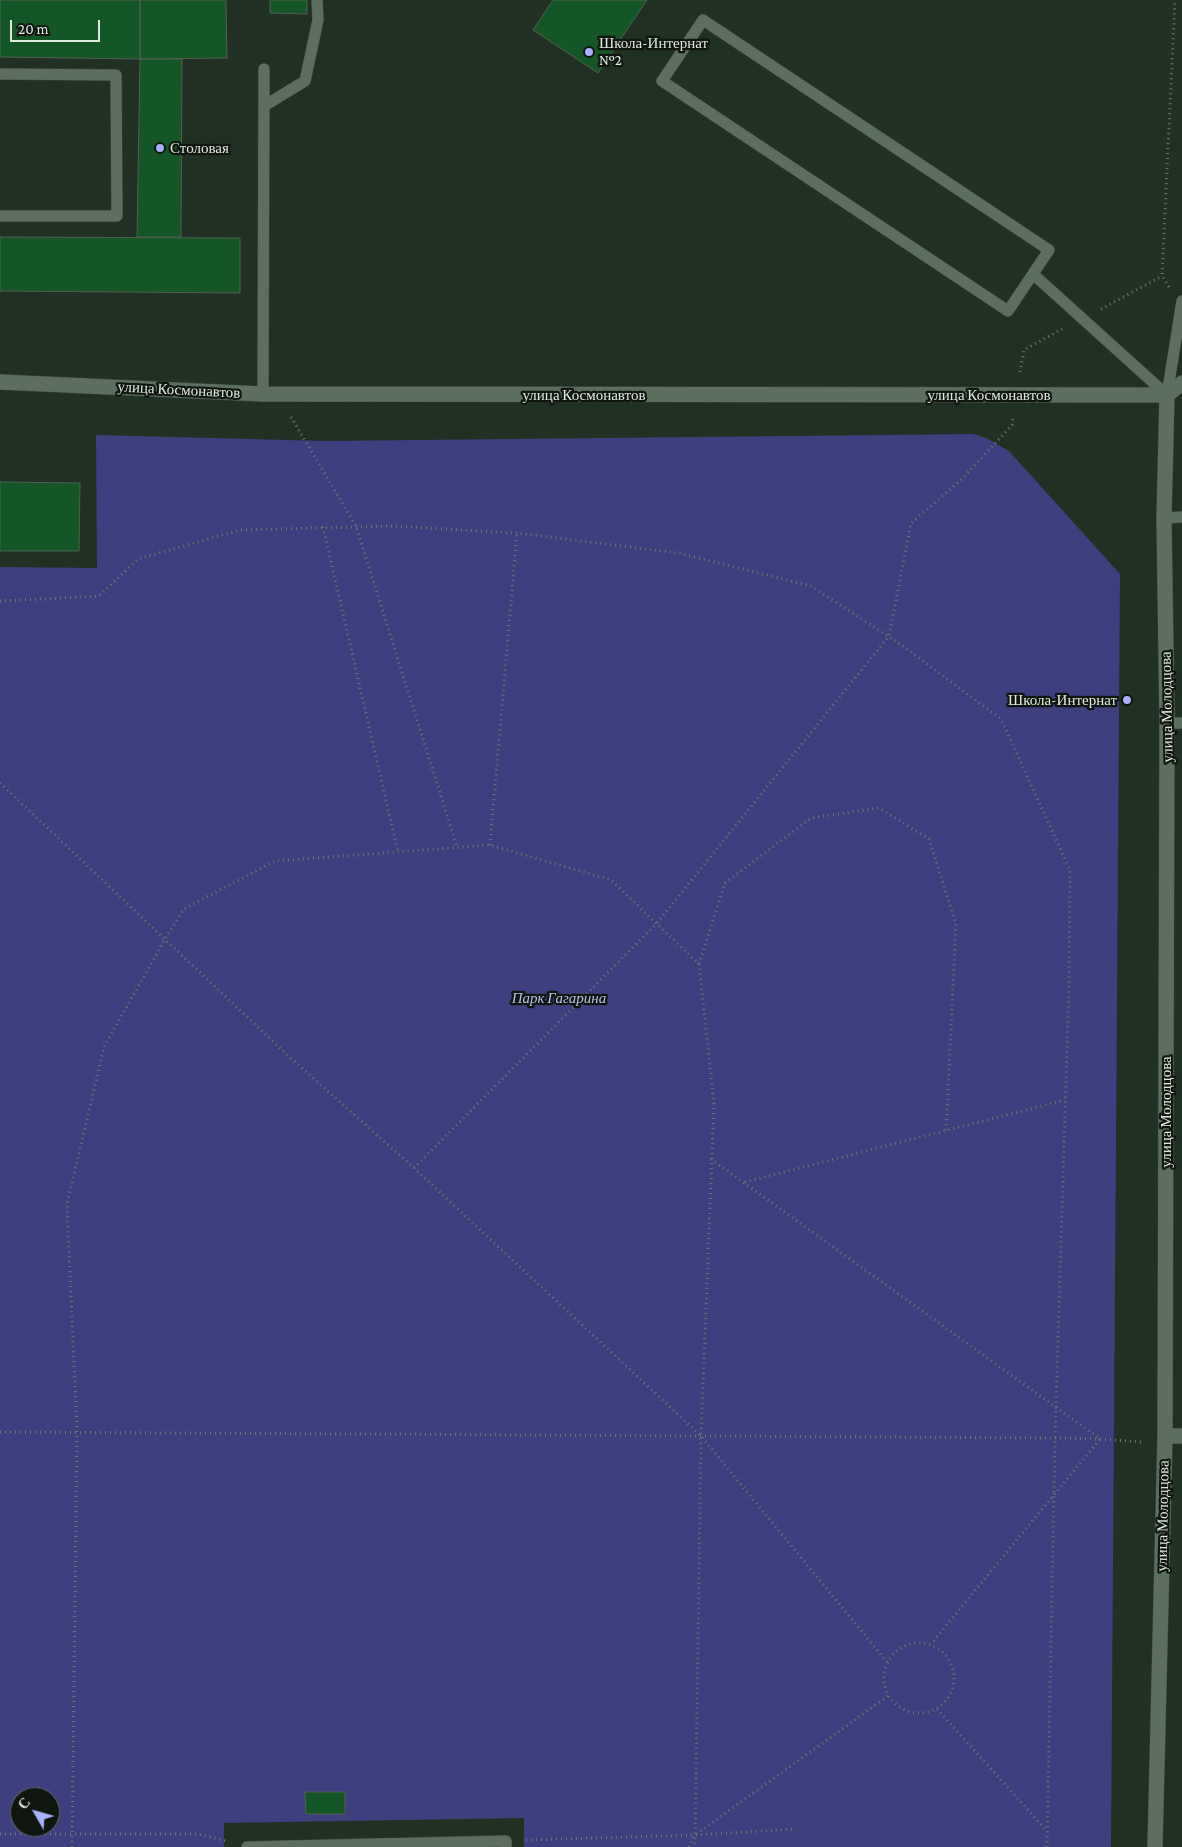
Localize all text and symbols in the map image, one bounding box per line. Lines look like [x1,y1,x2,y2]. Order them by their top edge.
scale bar [12,10,102,42]
text: 20 m [18,21,49,37]
place label: Школа-Интернат №2 [599,34,708,69]
marker: Школа-Интернат №2 [583,46,595,58]
place label: Столовая [170,139,229,157]
marker: Столовая [154,142,166,154]
street label: улица Космонавтов [117,378,241,402]
street label: улица Космонавтов [523,386,645,404]
street label: улица Космонавтов [928,386,1050,404]
street label: улица Молодцова [1157,651,1177,763]
place label: Школа-Интернат [1008,691,1117,709]
marker: Школа-Интернат [1121,694,1133,706]
park label: Парк Гагарина [512,989,606,1007]
street label: улица Молодцова [1157,1056,1175,1168]
street label: улица Молодцова [1153,1460,1173,1572]
north arrow [10,1787,60,1837]
text: С [15,1794,33,1812]

